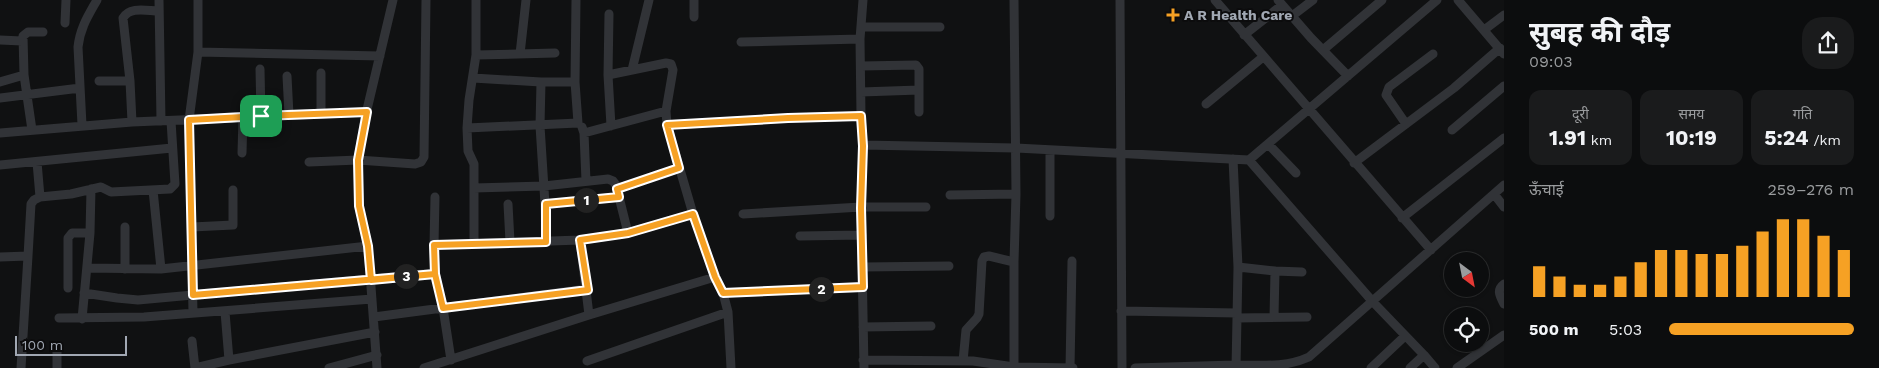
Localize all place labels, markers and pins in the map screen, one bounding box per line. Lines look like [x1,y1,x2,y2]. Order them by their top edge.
place label: A R Health Care [1184,7,1292,23]
marker: A R Health Care [1166,8,1180,22]
pin [240,95,282,137]
pin: 1 [574,188,598,212]
pin: 3 [394,264,418,288]
pin: 2 [808,276,834,302]

